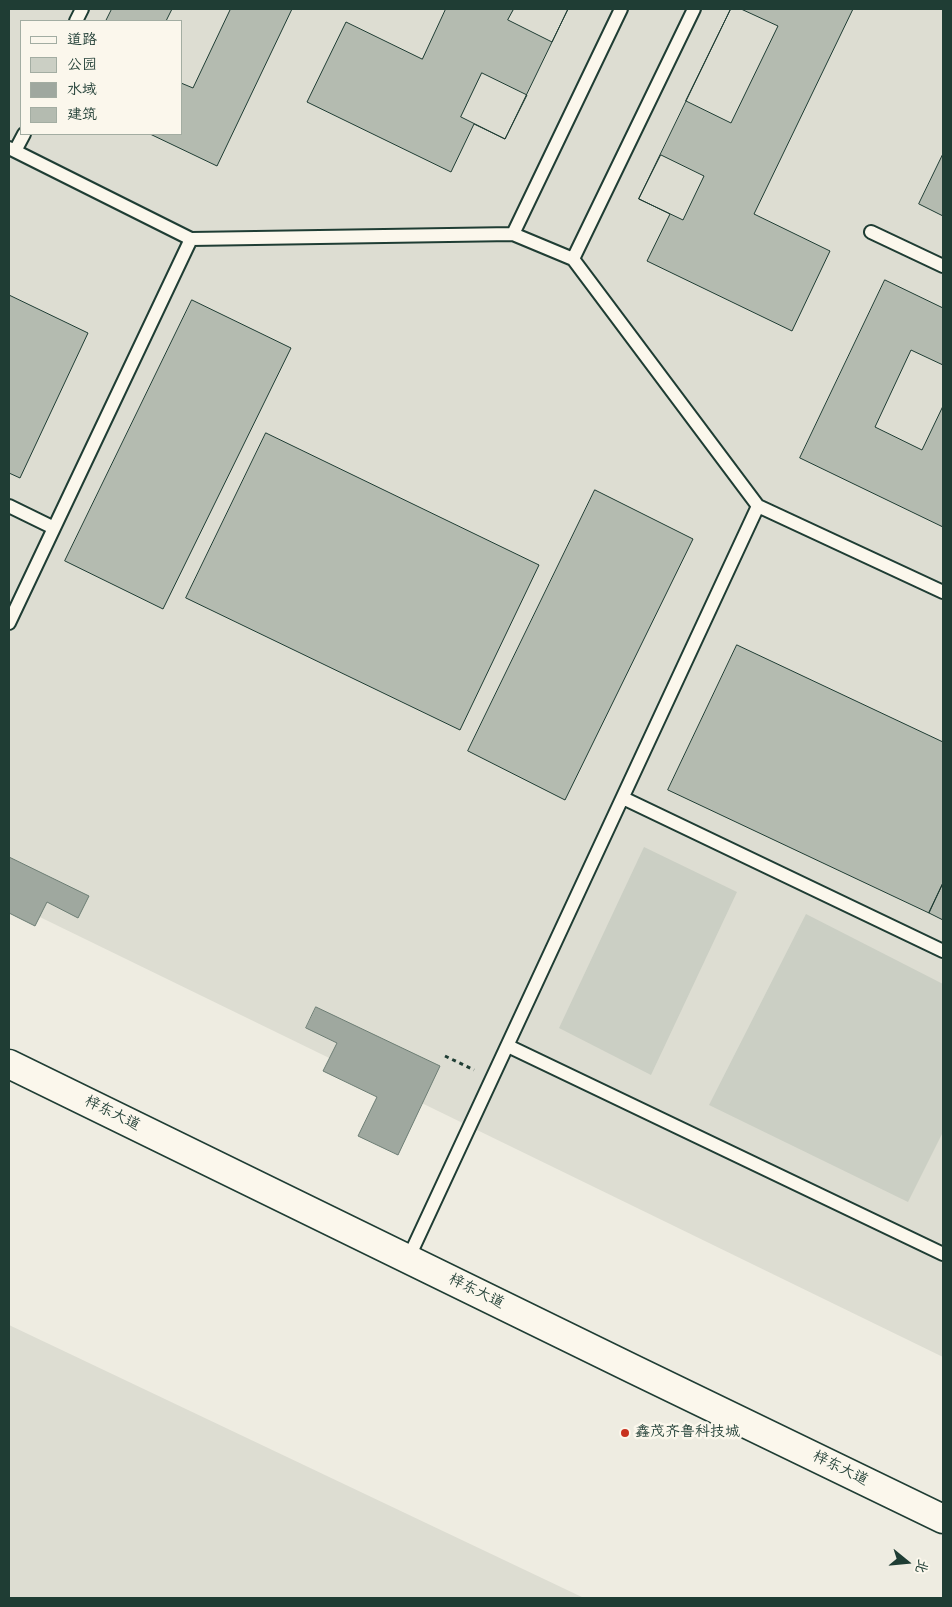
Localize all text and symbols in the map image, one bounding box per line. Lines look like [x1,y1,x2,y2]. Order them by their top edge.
legend [20,20,182,135]
text: 道路 [67,29,97,50]
text: 公园 [67,54,97,75]
text: 水域 [67,79,97,100]
text: 建筑 [67,104,97,125]
street label: 梓东大道 [81,1093,143,1135]
street label: 梓东大道 [445,1271,507,1313]
place label: 鑫茂齐鲁科技城 [635,1424,740,1442]
marker: 鑫茂齐鲁科技城 [619,1427,631,1439]
street label: 梓东大道 [809,1448,871,1490]
north arrow [882,1537,932,1587]
text: 北 [910,1557,933,1576]

